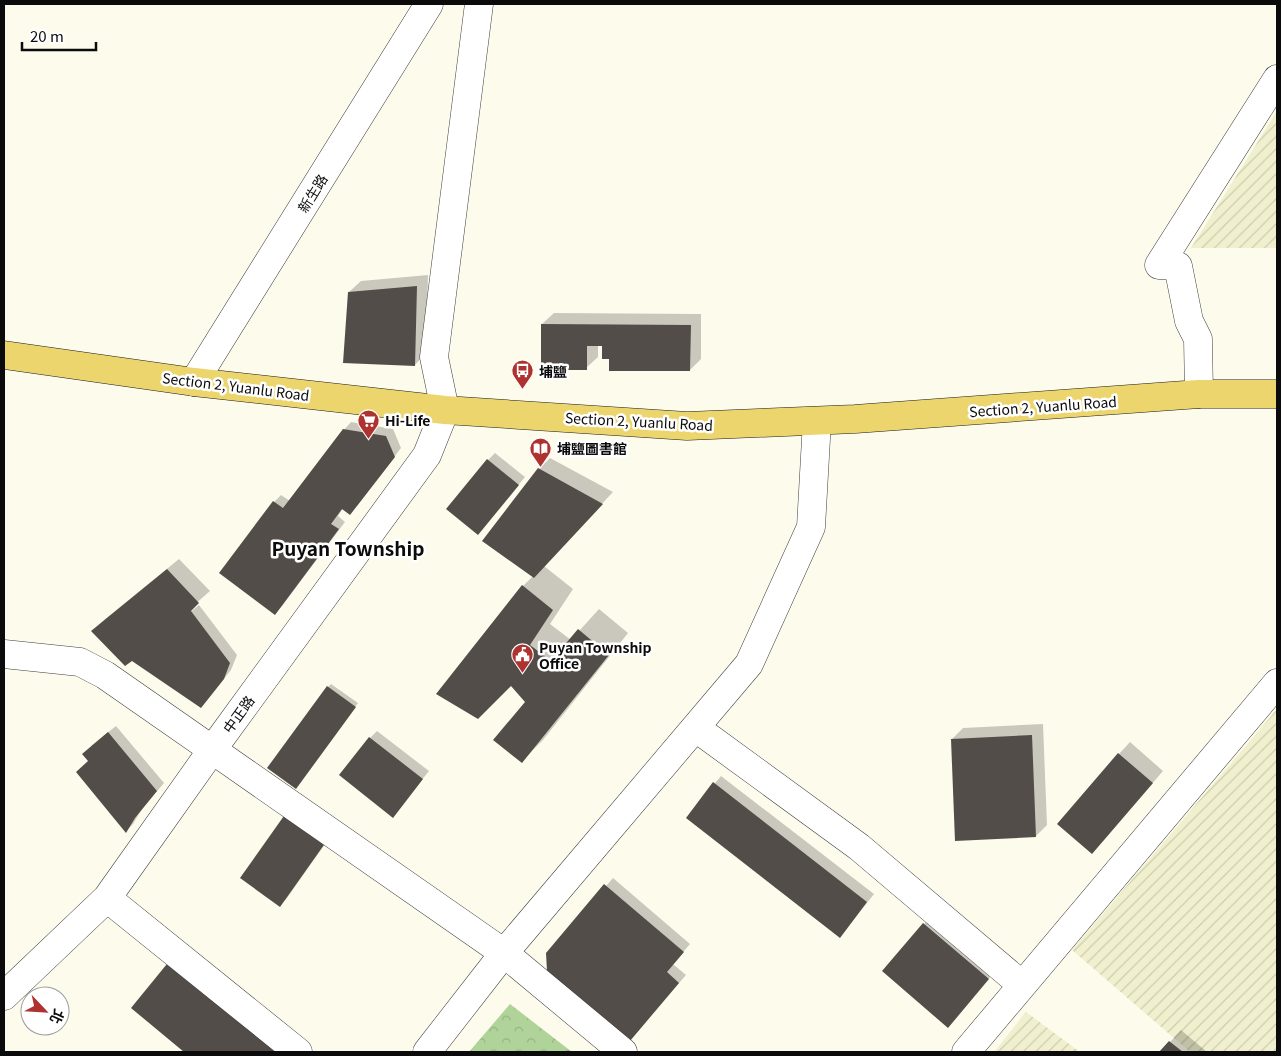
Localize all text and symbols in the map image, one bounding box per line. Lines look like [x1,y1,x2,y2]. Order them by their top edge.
scale bar [22,20,96,52]
text: 20 m [30,25,64,46]
street label: 新生路 [292,170,332,216]
bus stop icon: 埔鹽 [511,359,535,390]
place label: 埔鹽 [539,361,567,381]
street label: Section 2, Yuanlu Road [161,367,311,405]
street label: Section 2, Yuanlu Road [968,391,1118,421]
street label: Section 2, Yuanlu Road [565,407,713,435]
supermarket icon: Hi-Life [357,408,381,439]
place label: Hi-Life [385,410,430,430]
library icon: 埔鹽圖書館 [529,436,553,467]
place label: 埔鹽圖書館 [557,438,627,458]
district label: Puyan Township [272,534,424,561]
place label: Puyan Township Office [539,637,652,673]
public building icon: Puyan Township Office [511,643,535,674]
street label: 中正路 [218,691,258,737]
north arrow [20,986,70,1036]
text: 北 [46,1006,70,1027]

